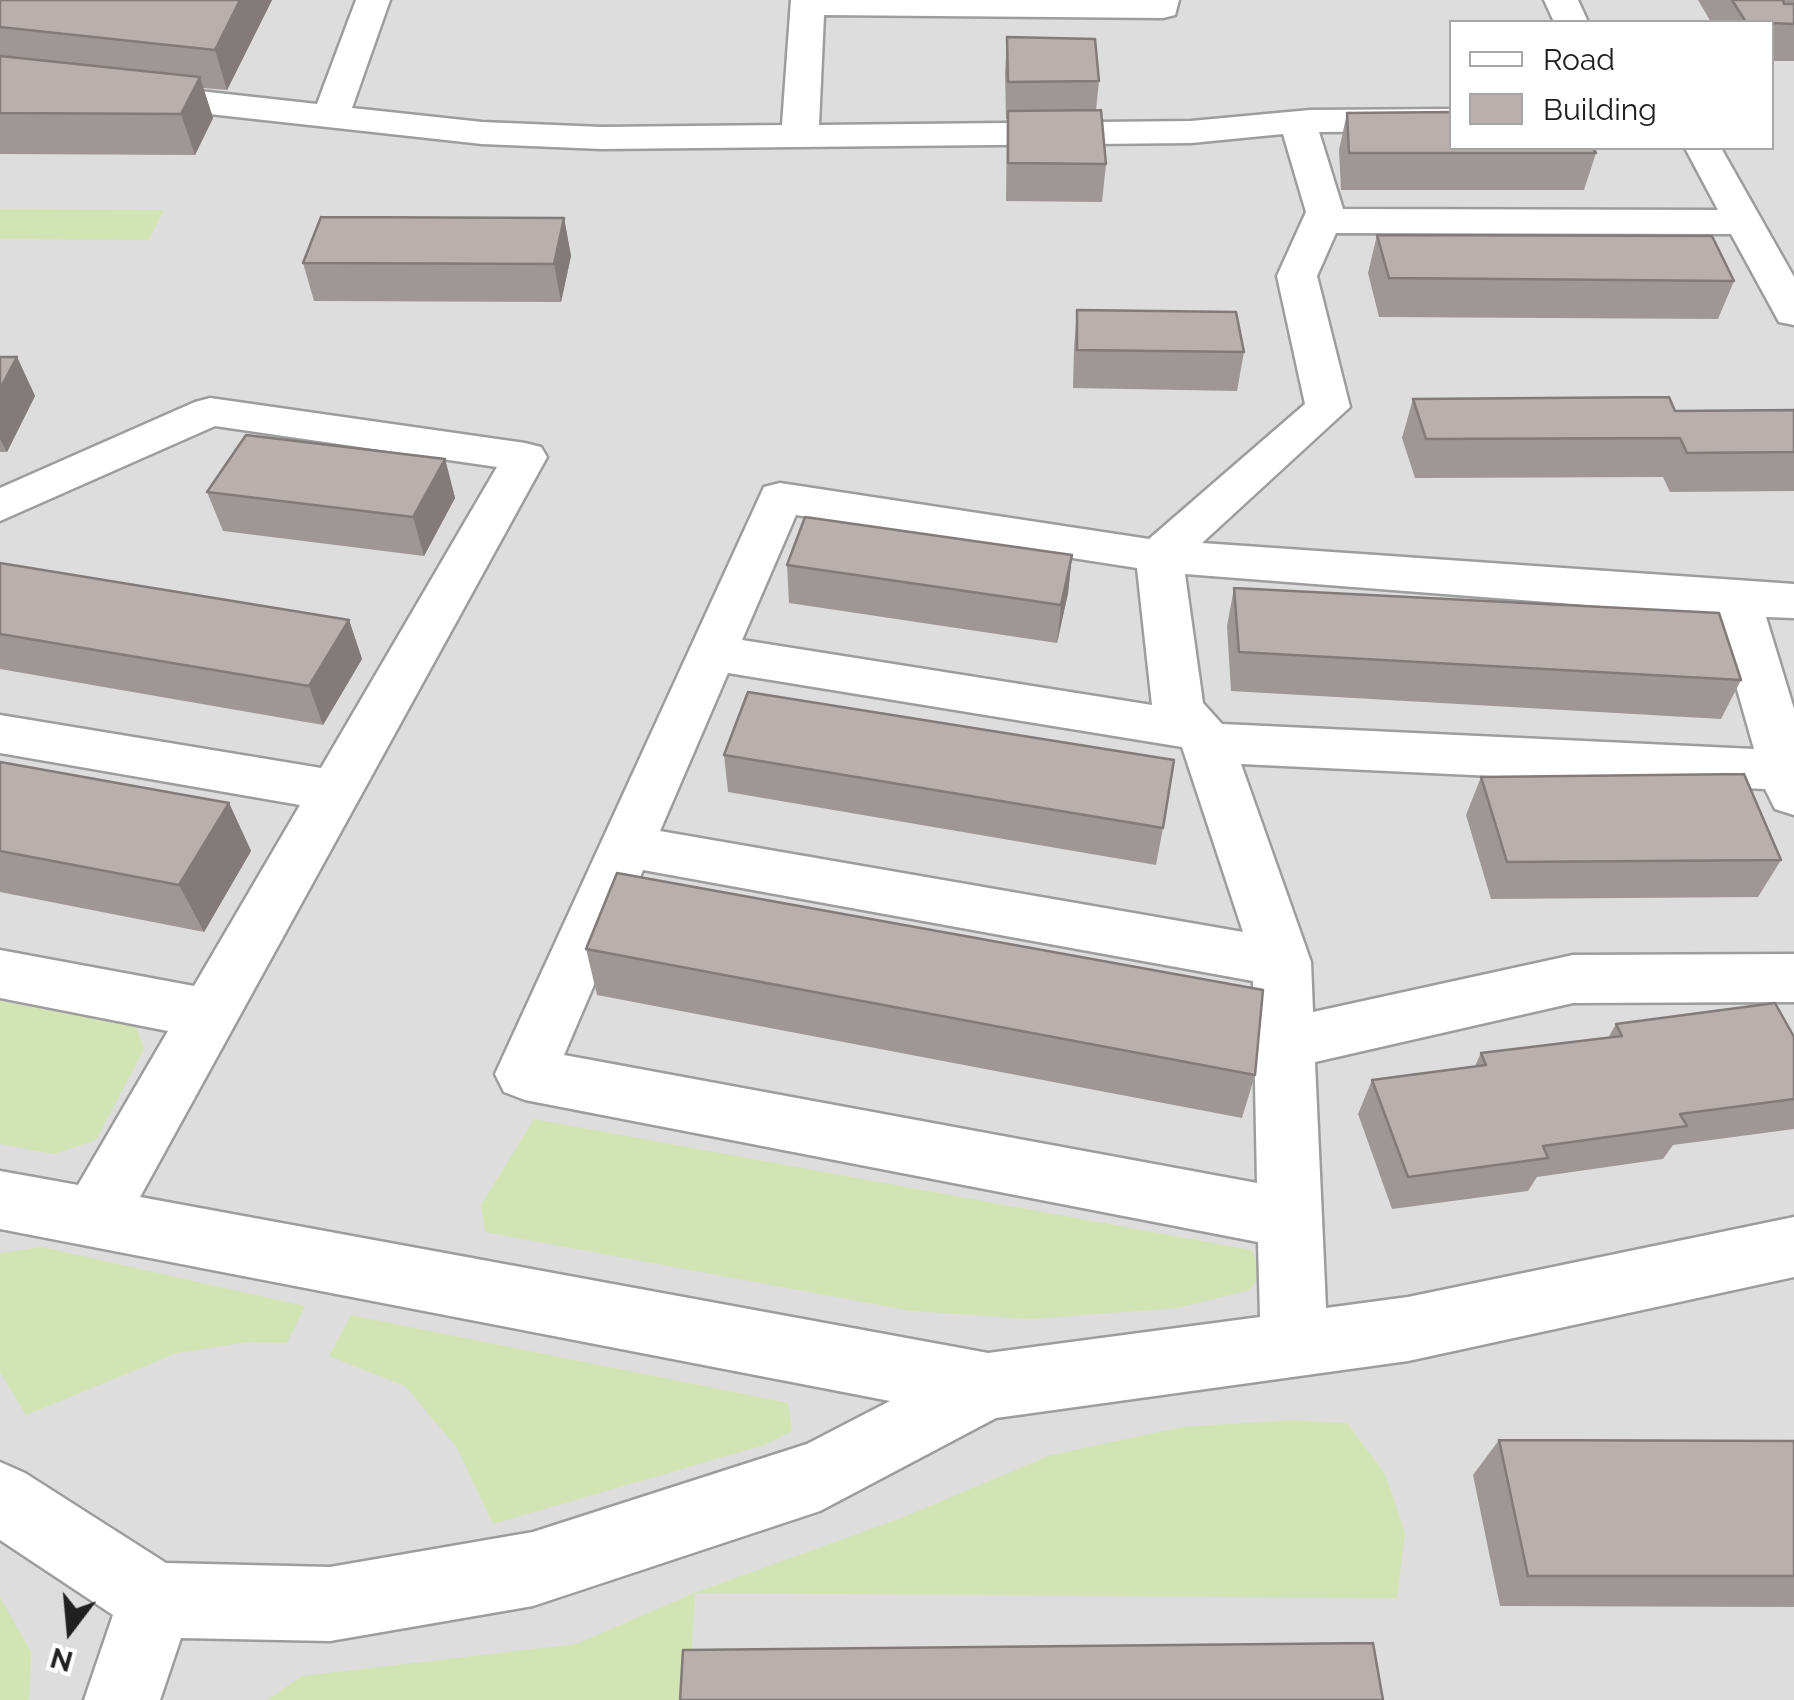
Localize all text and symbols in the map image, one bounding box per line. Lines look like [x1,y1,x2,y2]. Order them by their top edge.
legend [1449,20,1774,150]
text: Road [1543,42,1615,77]
text: Building [1543,92,1657,127]
north arrow [20,1580,120,1680]
text: N [47,1641,76,1678]

